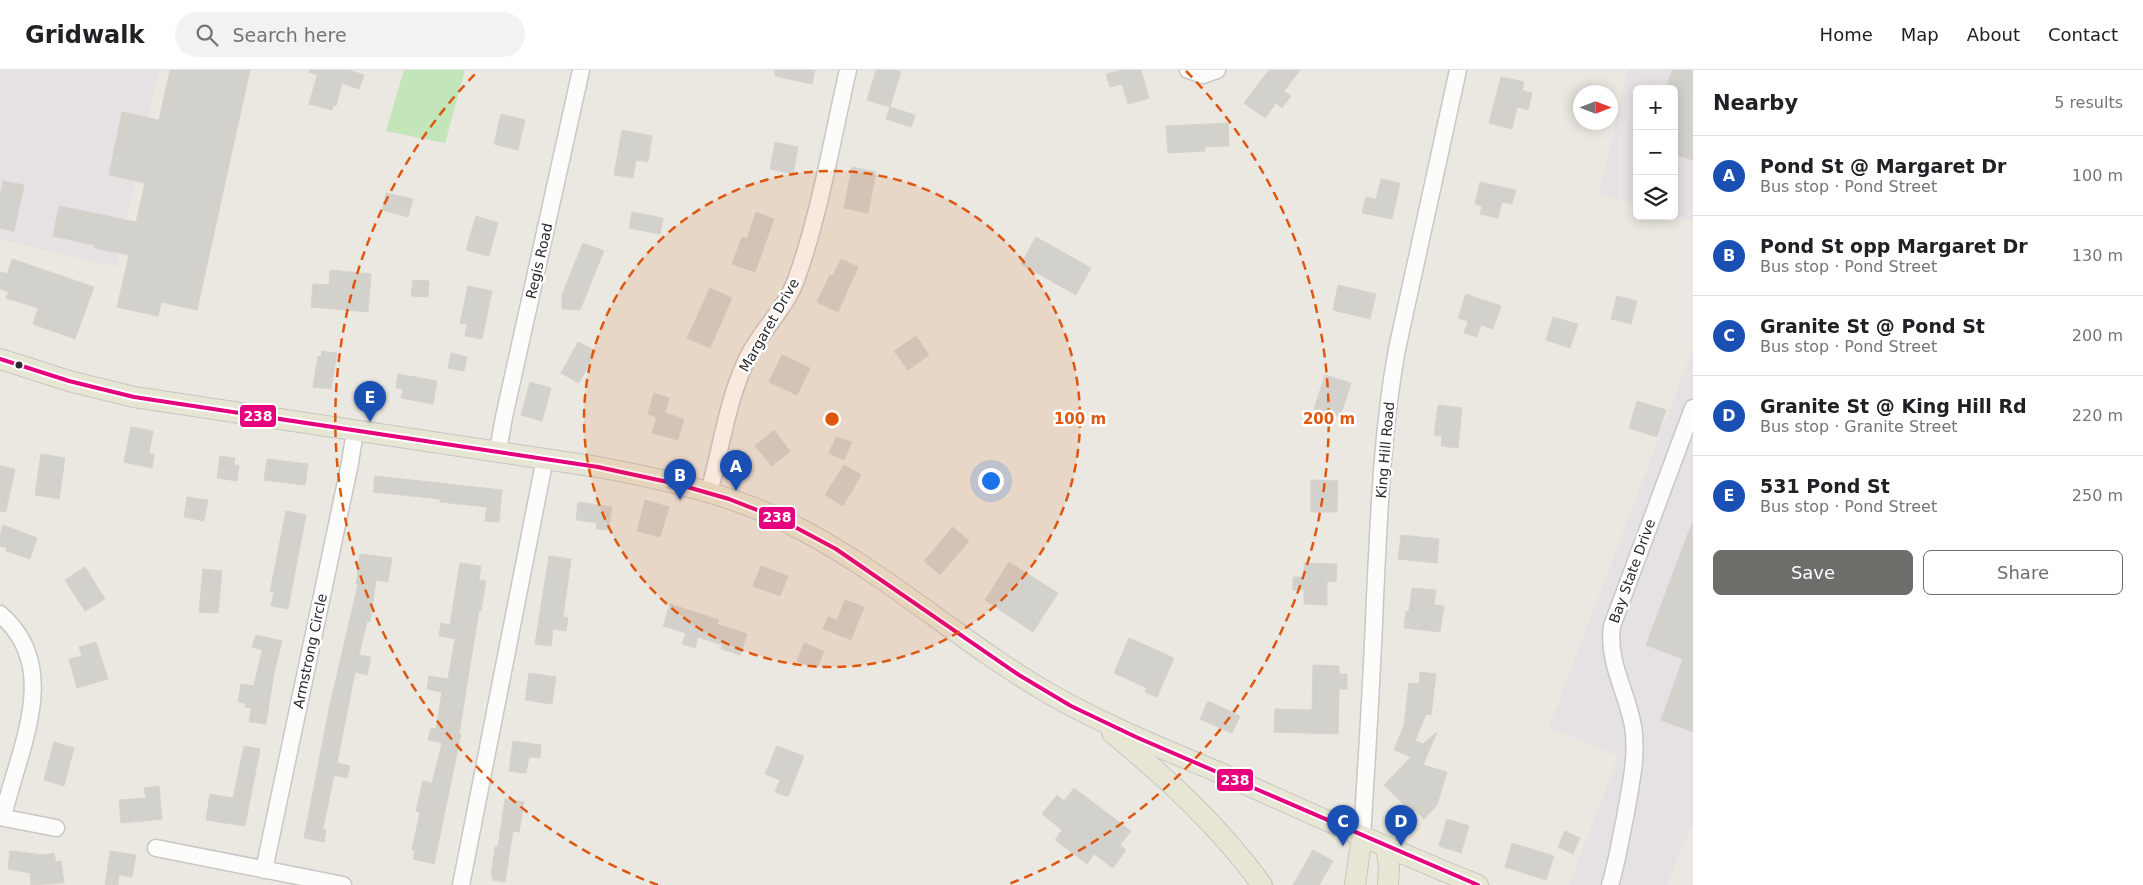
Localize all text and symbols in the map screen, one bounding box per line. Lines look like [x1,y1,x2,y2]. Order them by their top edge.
search box [175,12,525,57]
text: Gridwalk [25,21,145,49]
icon: search [193,21,221,49]
text: Search here [233,24,347,46]
text: Home [1820,24,1873,45]
text: Map [1901,24,1939,45]
text: About [1967,24,2020,45]
text: Contact [2048,24,2118,45]
north arrow [1573,85,1618,130]
map controls [1633,85,1678,220]
button: + [1633,85,1678,130]
text: Nearby [1713,91,1798,115]
text: 5 results [2054,93,2123,112]
button: − [1633,130,1678,175]
text: Pond St @ Margaret Dr [1760,155,2006,177]
text: A [1723,166,1735,185]
text: 100 m [2072,166,2123,185]
button: layers [1633,175,1678,220]
text: Bus stop · Pond Street [1760,177,1937,196]
street label: Regis Road [523,222,555,300]
text: Pond St opp Margaret Dr [1760,235,2028,257]
text: B [1723,246,1735,265]
text: 130 m [2072,246,2123,265]
text: Bus stop · Pond Street [1760,257,1937,276]
street label: Margaret Drive [736,276,802,374]
text: Granite St @ Pond St [1760,315,1985,337]
text: C [1723,326,1735,345]
text: 200 m [2072,326,2123,345]
text: Bus stop · Pond Street [1760,337,1937,356]
unlabelled marker [14,360,24,370]
pin: E [354,381,386,422]
text: Granite St @ King Hill Rd [1760,395,2027,417]
street label: King Hill Road [1373,401,1397,499]
line badge: 238 [239,404,277,428]
text: D [1722,406,1736,425]
text: 220 m [2072,406,2123,425]
text: 238 [243,408,273,424]
centre of rings [823,410,841,428]
text: 100 m [1054,410,1106,428]
text: 200 m [1303,410,1355,428]
text: Bus stop · Granite Street [1760,417,1958,436]
pin: A [720,450,752,491]
pin: B [664,459,696,500]
your location [978,468,1004,494]
text: 531 Pond St [1760,475,1890,497]
text: E [1724,486,1734,505]
text: 250 m [2072,486,2123,505]
text: Bus stop · Pond Street [1760,497,1937,516]
line badge: 238 [758,506,796,530]
text: 238 [762,509,792,525]
street label: Bay State Drive [1606,517,1658,625]
button: Save [1713,550,1913,595]
button: Share [1923,550,2123,595]
street label: Armstrong Circle [290,592,330,710]
line badge: 238 [1216,768,1254,792]
text: 238 [1220,772,1250,788]
pin: C [1327,805,1359,846]
pin: D [1385,805,1417,846]

